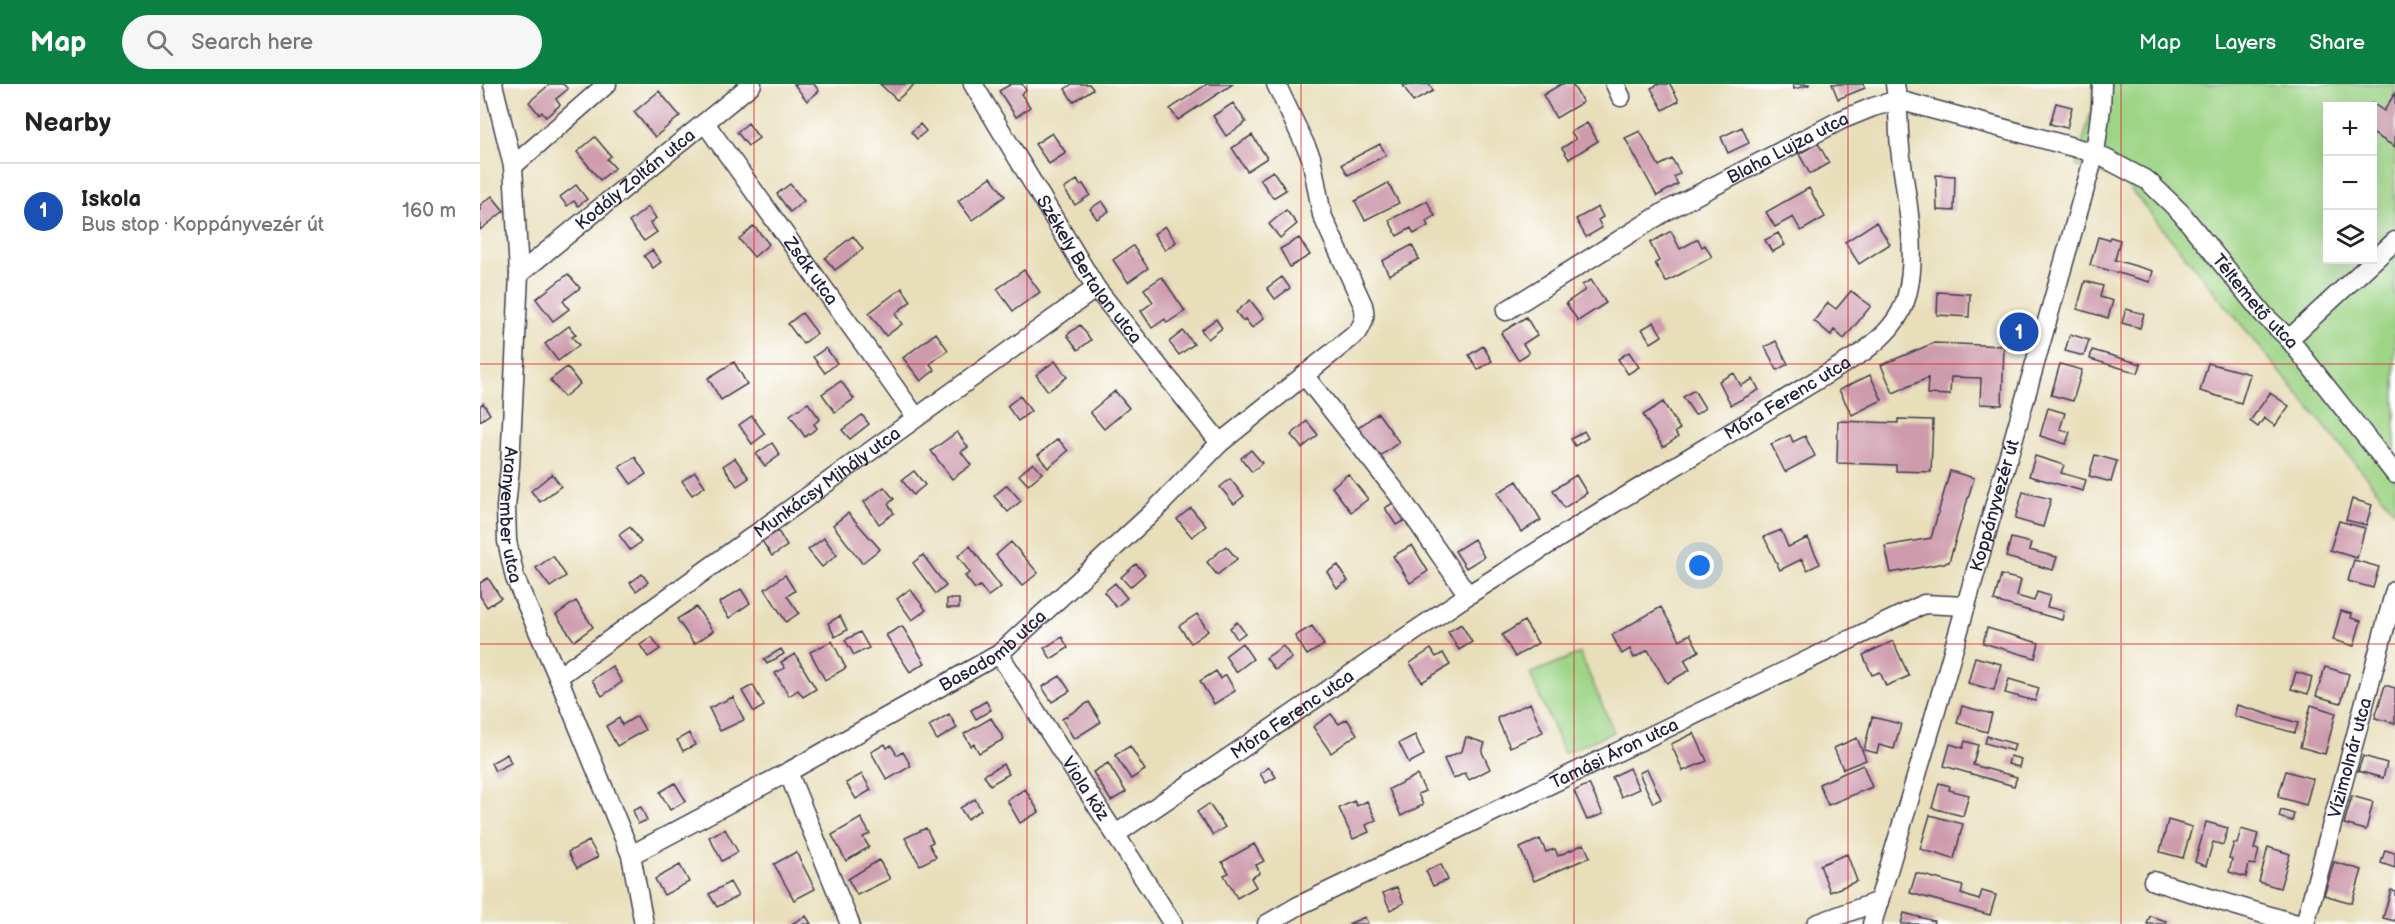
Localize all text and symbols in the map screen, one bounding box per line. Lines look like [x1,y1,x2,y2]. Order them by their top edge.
search box [122,15,542,69]
text: Map [30,26,86,59]
icon: search [143,26,176,59]
text: Search here [191,29,313,56]
text: Map [2139,30,2181,55]
text: Layers [2214,30,2276,55]
text: Share [2309,30,2365,55]
map controls [2323,102,2377,264]
button: + [2323,102,2377,156]
text: Nearby [24,108,111,139]
street label: Blaha Lujza utca [1723,108,1852,188]
street label: Kodály Zoltán utca [571,124,699,234]
button: − [2323,156,2377,210]
text: Iskola [81,186,141,213]
street label: Székely Bertalan utca [1032,192,1147,348]
text: 1 [39,199,48,223]
text: 160 m [402,199,456,223]
button: layers [2323,210,2377,264]
text: Bus stop · Koppányvezér út [81,213,324,237]
street label: Zsák utca [779,232,843,309]
street label: Téltemető utca [2208,250,2303,353]
pin: 1 [2000,310,2038,354]
street label: Móra Ferenc utca [1721,351,1855,444]
street label: Munkácsy Mihály utca [750,423,904,542]
street label: Koppányvezér út [1966,437,2023,574]
street label: Aranyember utca [495,446,526,585]
your location [1685,551,1714,580]
street label: Basadomb utca [935,605,1050,696]
street label: Móra Ferenc utca [1227,665,1358,764]
street label: Vízimolnár utca [2323,695,2376,820]
street label: Tamási Áron utca [1547,714,1682,793]
street label: Viola köz [1057,753,1114,825]

